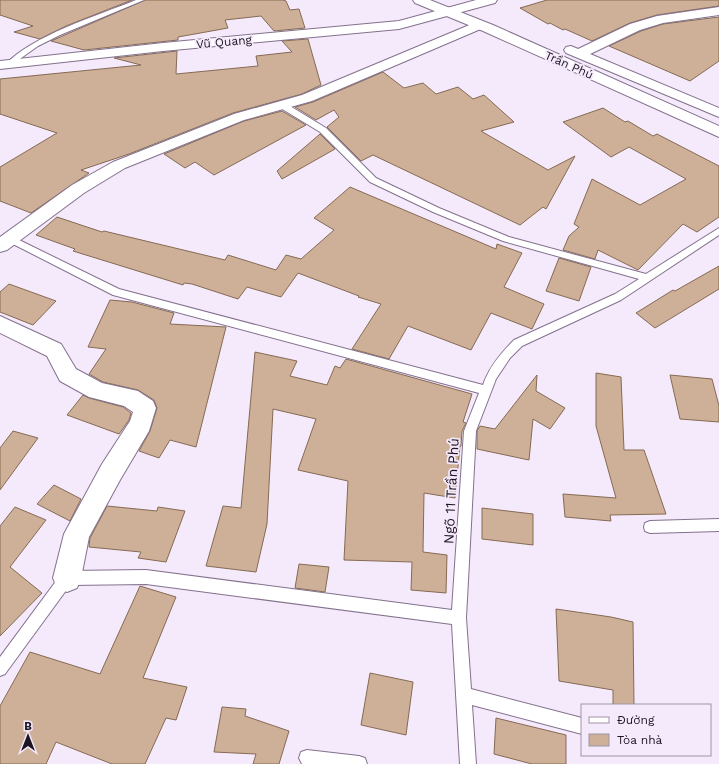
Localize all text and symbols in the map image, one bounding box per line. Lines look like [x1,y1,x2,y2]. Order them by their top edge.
street label: Vũ Quang [196,33,253,51]
street label: Trần Phú [543,48,595,82]
street label: Ngõ 11 Trần Phú [440,438,462,544]
legend [581,704,711,756]
text: Đường [617,713,655,727]
north arrow [8,716,48,756]
text: B [24,720,32,733]
text: Tòa nhà [617,733,663,747]

